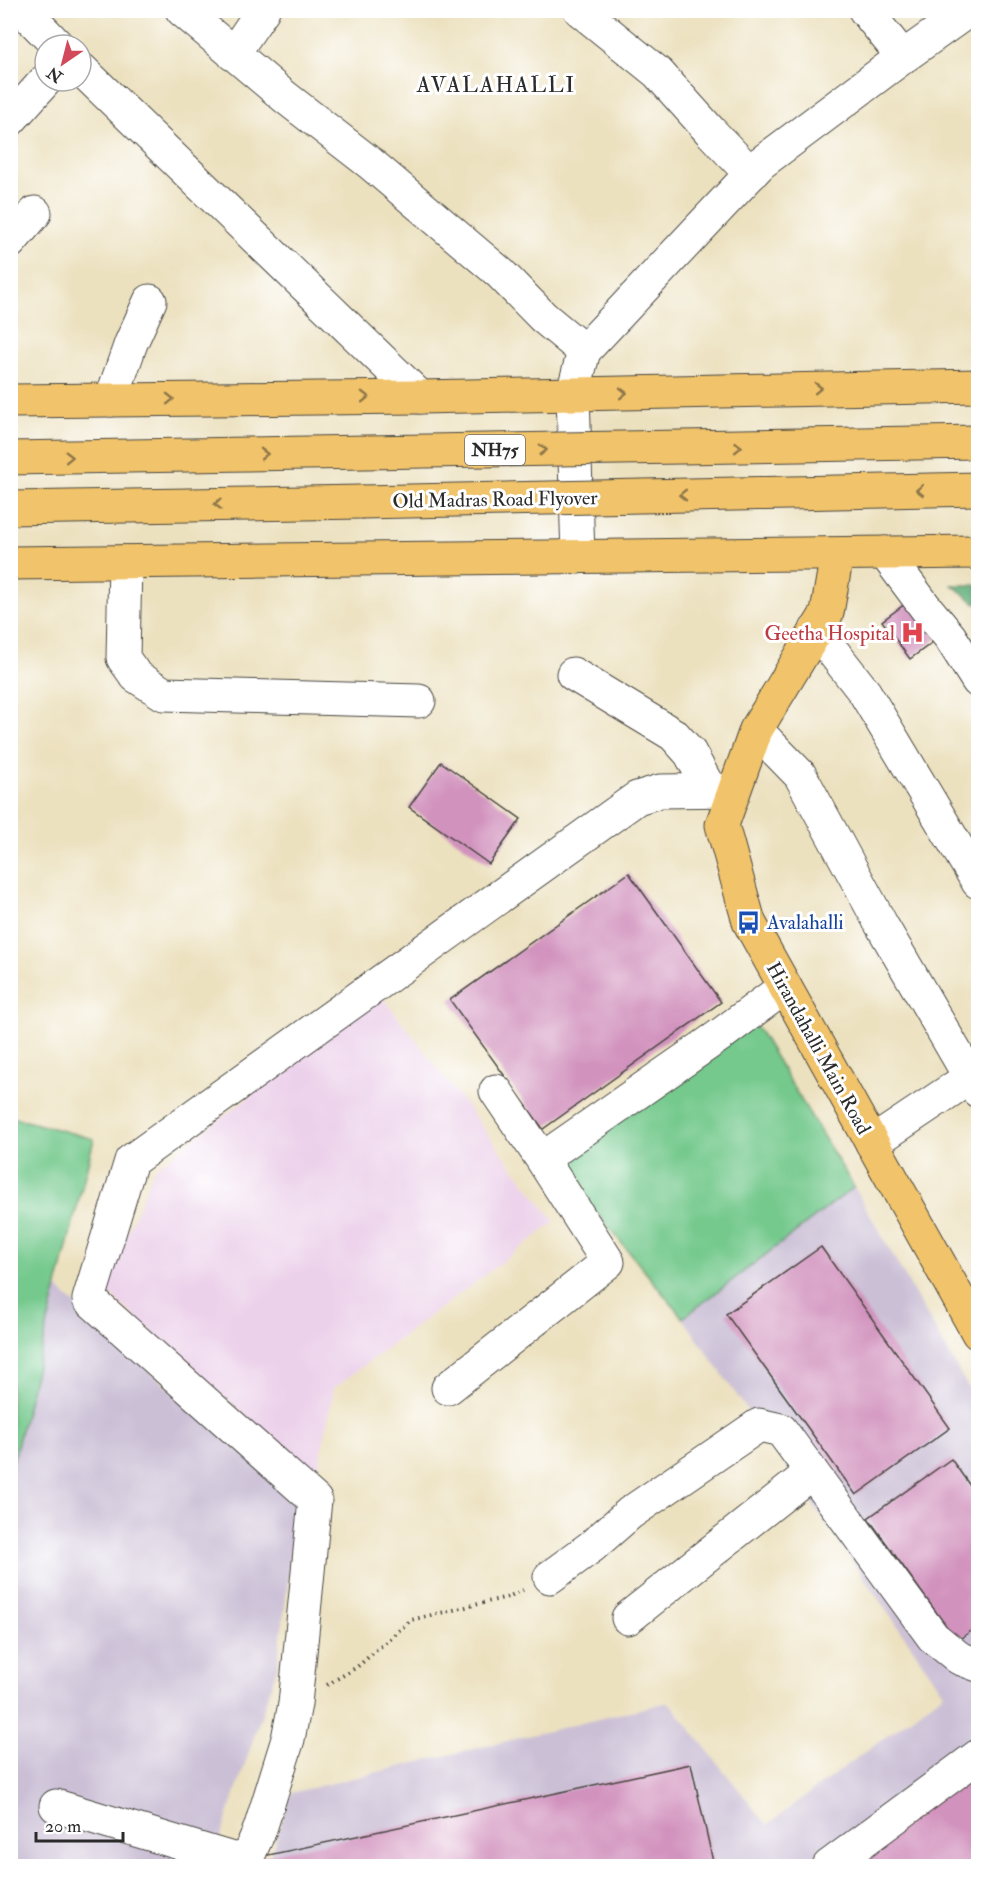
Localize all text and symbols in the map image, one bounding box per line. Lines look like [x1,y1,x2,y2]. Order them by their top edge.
north arrow [33,33,93,93]
text: N [43,62,67,87]
district label: AVALAHALLI [415,71,576,99]
one-way arrow [813,382,822,395]
one-way arrow [618,386,627,399]
one-way arrow [360,391,369,403]
one-way arrow [165,393,174,405]
road number: NH75 [465,435,525,465]
one-way arrow [733,440,742,453]
one-way arrow [538,443,547,456]
one-way arrow [259,448,268,460]
one-way arrow [64,451,73,463]
one-way arrow [916,484,925,497]
street label: Old Madras Road Flyover [392,485,598,514]
one-way arrow [679,489,688,501]
one-way arrow [214,498,223,510]
hospital icon: Geetha Hospital [900,620,926,646]
place label: Geetha Hospital [764,621,895,647]
bus stop icon: Avalahalli [736,909,762,935]
place label: Avalahalli [766,910,844,935]
street label: Hirandahalli Main Road [761,958,876,1139]
scale bar [36,1805,123,1843]
text: 20 m [45,1815,81,1838]

